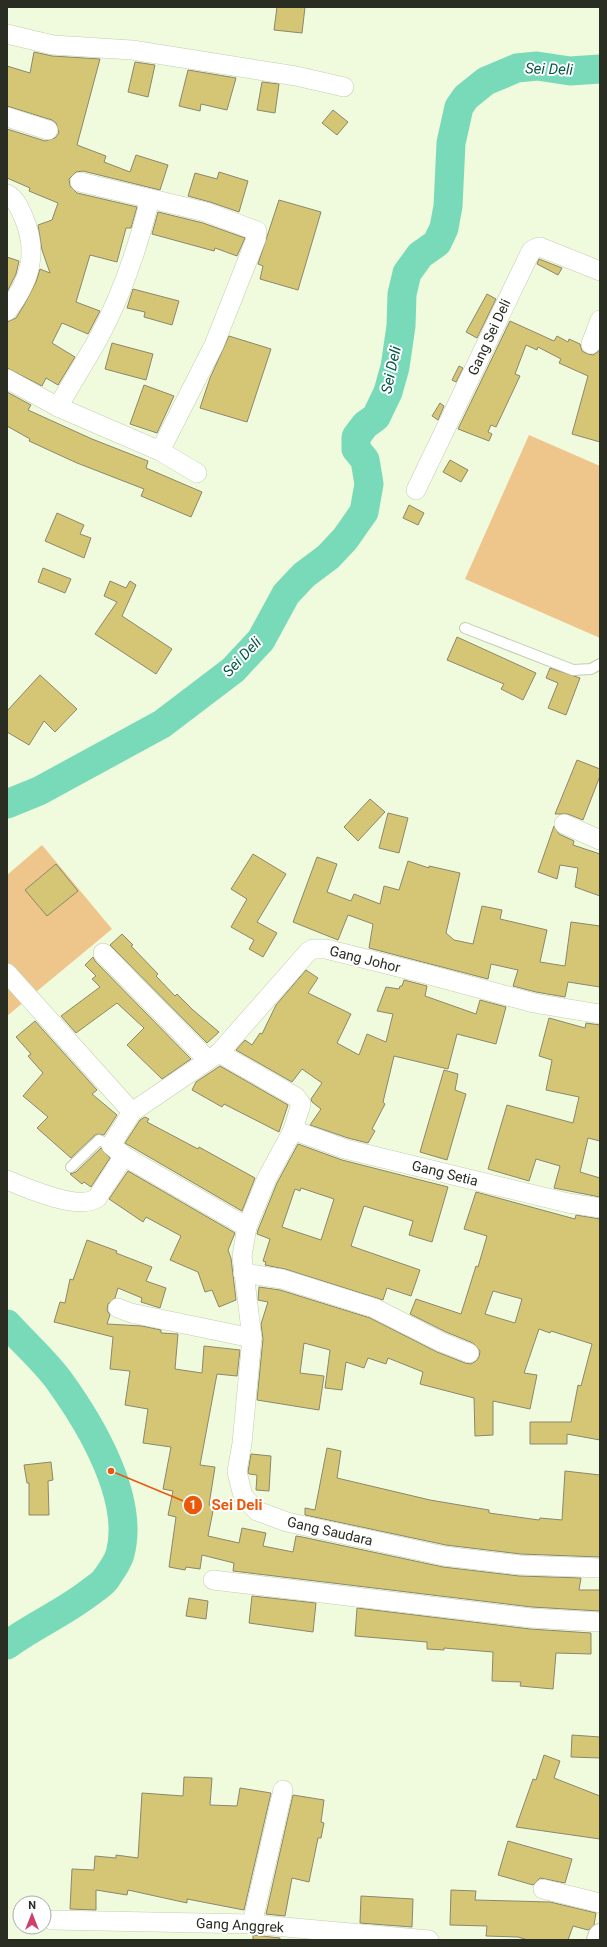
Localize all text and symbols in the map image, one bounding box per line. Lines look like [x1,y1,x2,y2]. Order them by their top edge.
water label: Sei Deli [525,59,574,79]
street label: Gang Sei Deli [464,296,514,378]
water label: Sei Deli [377,344,405,395]
water label: Sei Deli [219,633,265,680]
street label: Gang Johor [328,942,402,976]
street label: Gang Setia [410,1157,480,1189]
callout: Sei Deli [183,1491,270,1518]
text: Sei Deli [212,1496,262,1514]
text: 1 [190,1498,196,1512]
street label: Gang Saudara [286,1513,374,1549]
north arrow [12,1895,52,1935]
text: N [28,1899,36,1912]
street label: Gang Anggrek [196,1915,285,1935]

